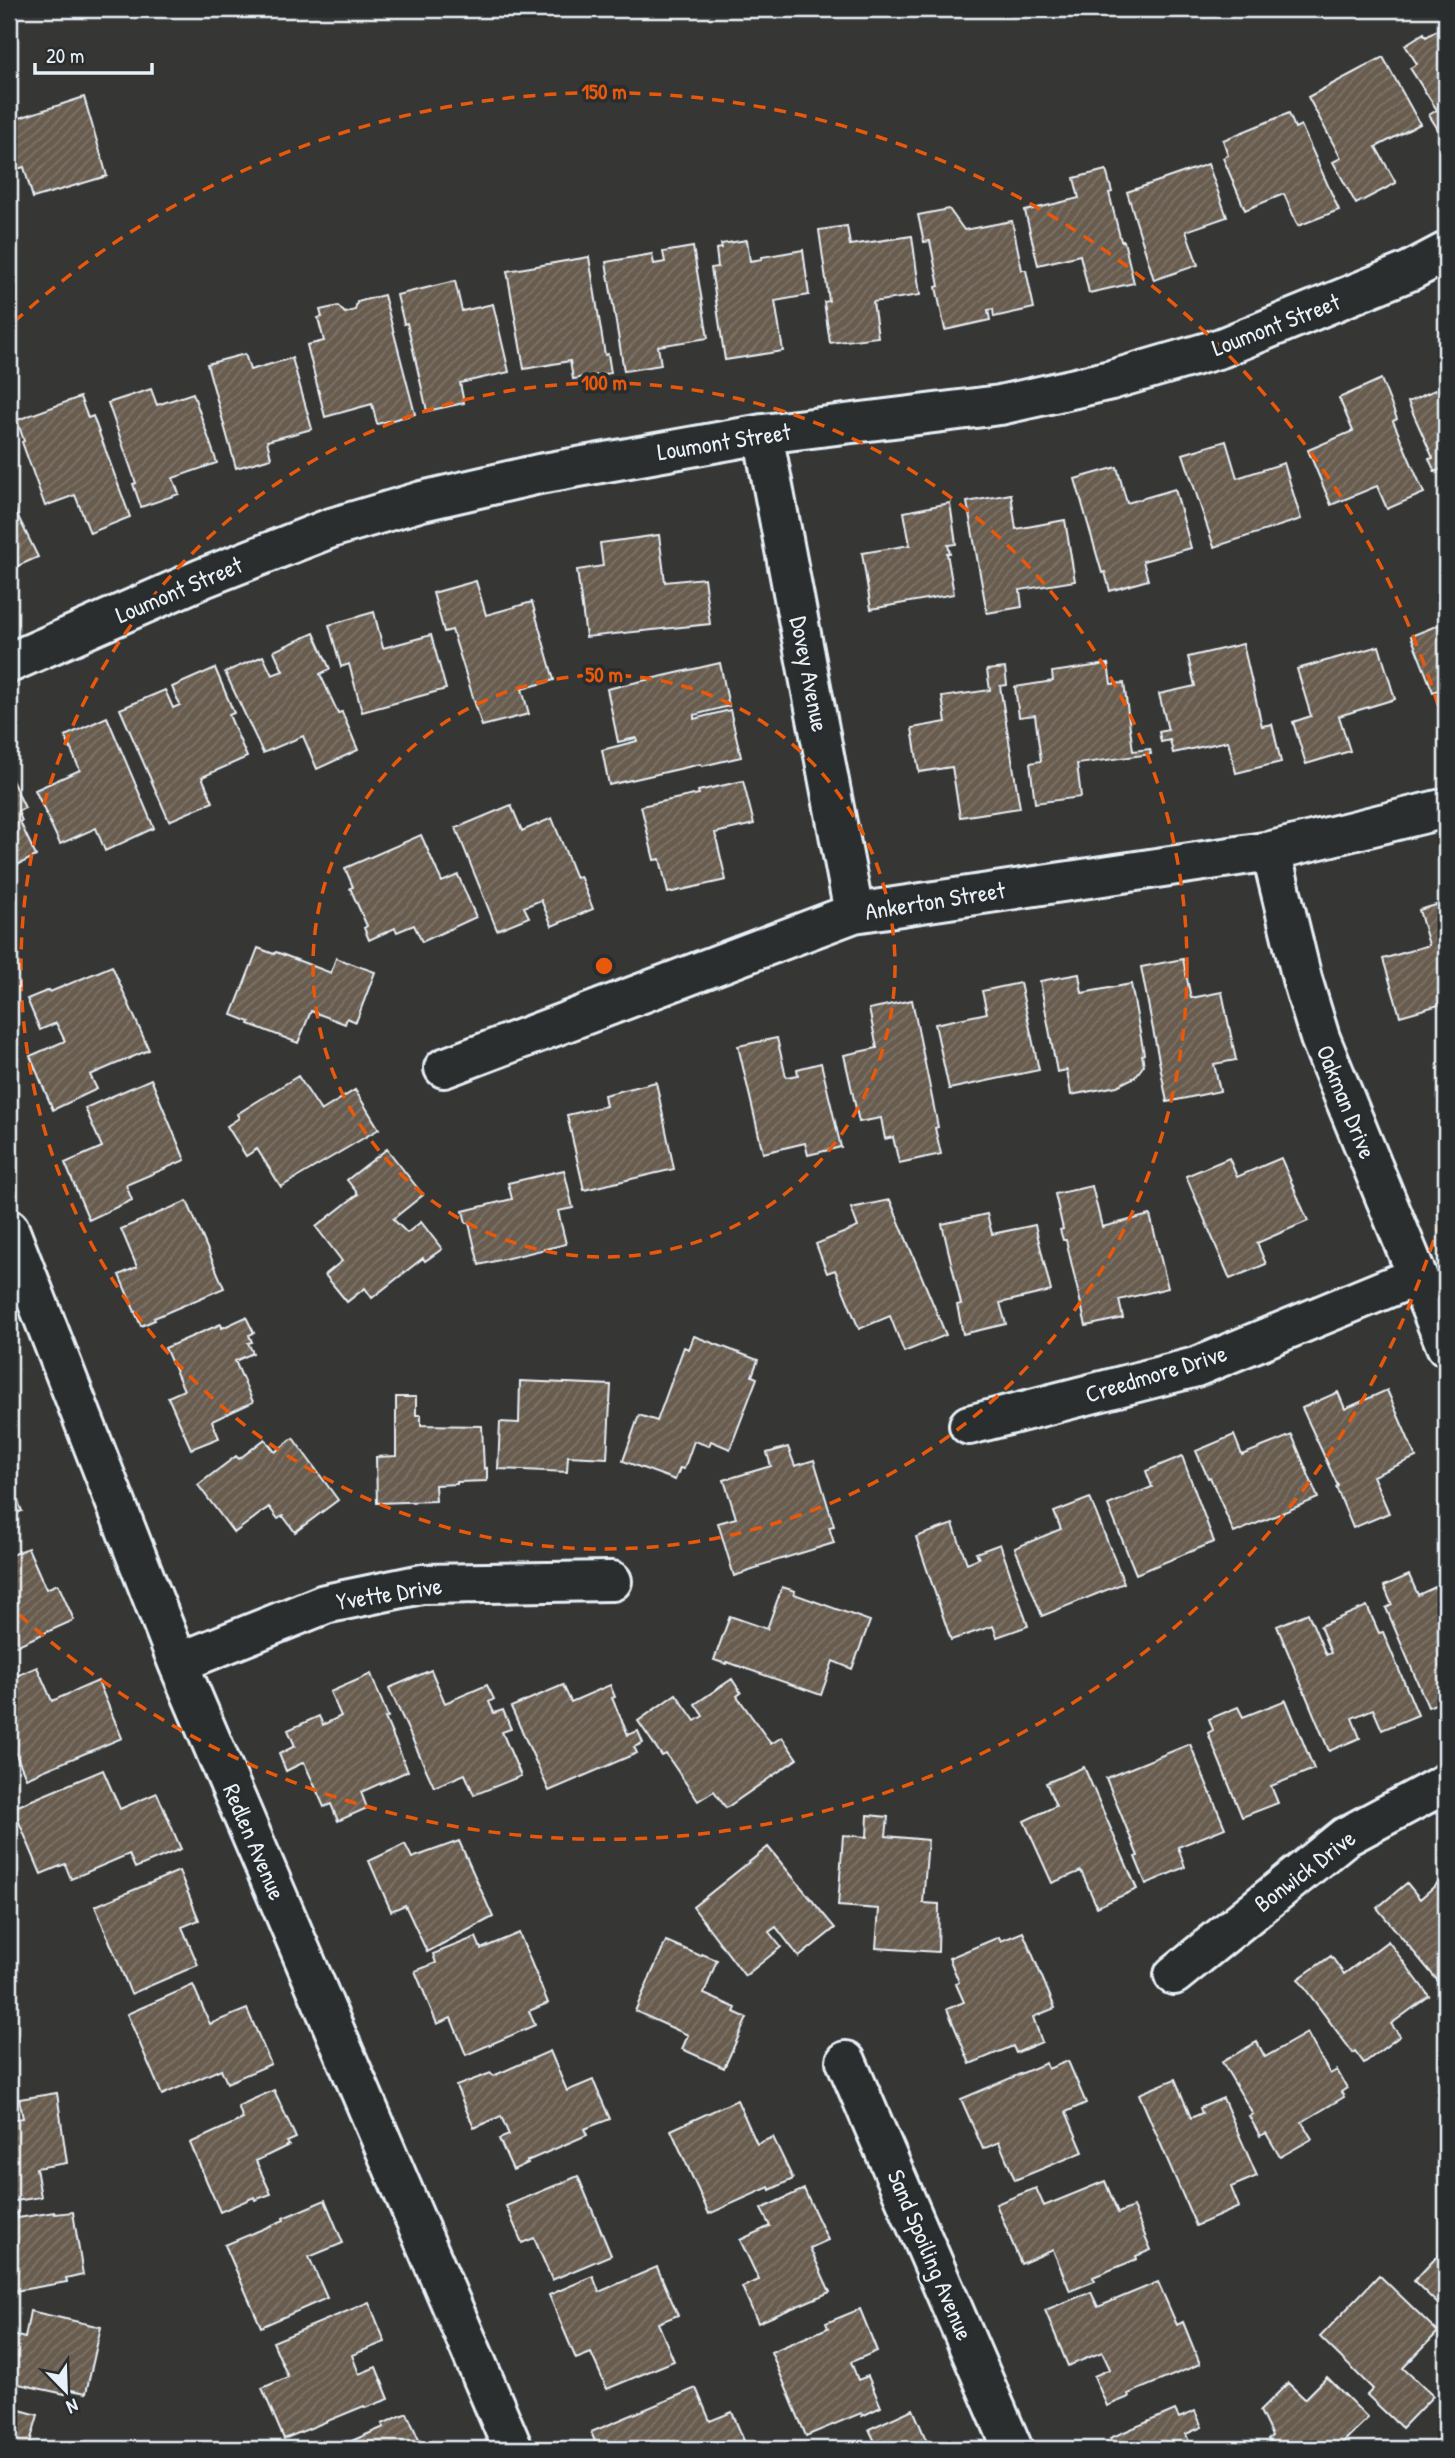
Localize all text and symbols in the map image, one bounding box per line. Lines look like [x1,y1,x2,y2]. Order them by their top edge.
scale bar [35,32,152,76]
text: 20 m [46,41,84,70]
text: 150 m [581,77,627,106]
street label: Loumont Street [1207,285,1345,363]
text: 100 m [581,368,627,397]
street label: Loumont Street [655,415,794,467]
street label: Loumont Street [110,548,248,630]
street label: Dovey Avenue [783,613,837,735]
text: 50 m [585,660,623,689]
street label: Ankerton Street [862,873,1008,927]
centre of rings [592,954,616,978]
street label: Oakman Drive [1310,1040,1384,1164]
street label: Creedmore Drive [1081,1336,1231,1410]
street label: Yvette Drive [334,1569,444,1617]
street label: Redlen Avenue [216,1779,294,1905]
street label: Bonwick Drive [1247,1821,1362,1919]
street label: Sand Spoiling Avenue [881,2165,981,2345]
north arrow [32,2356,102,2426]
text: N [63,2393,82,2421]

